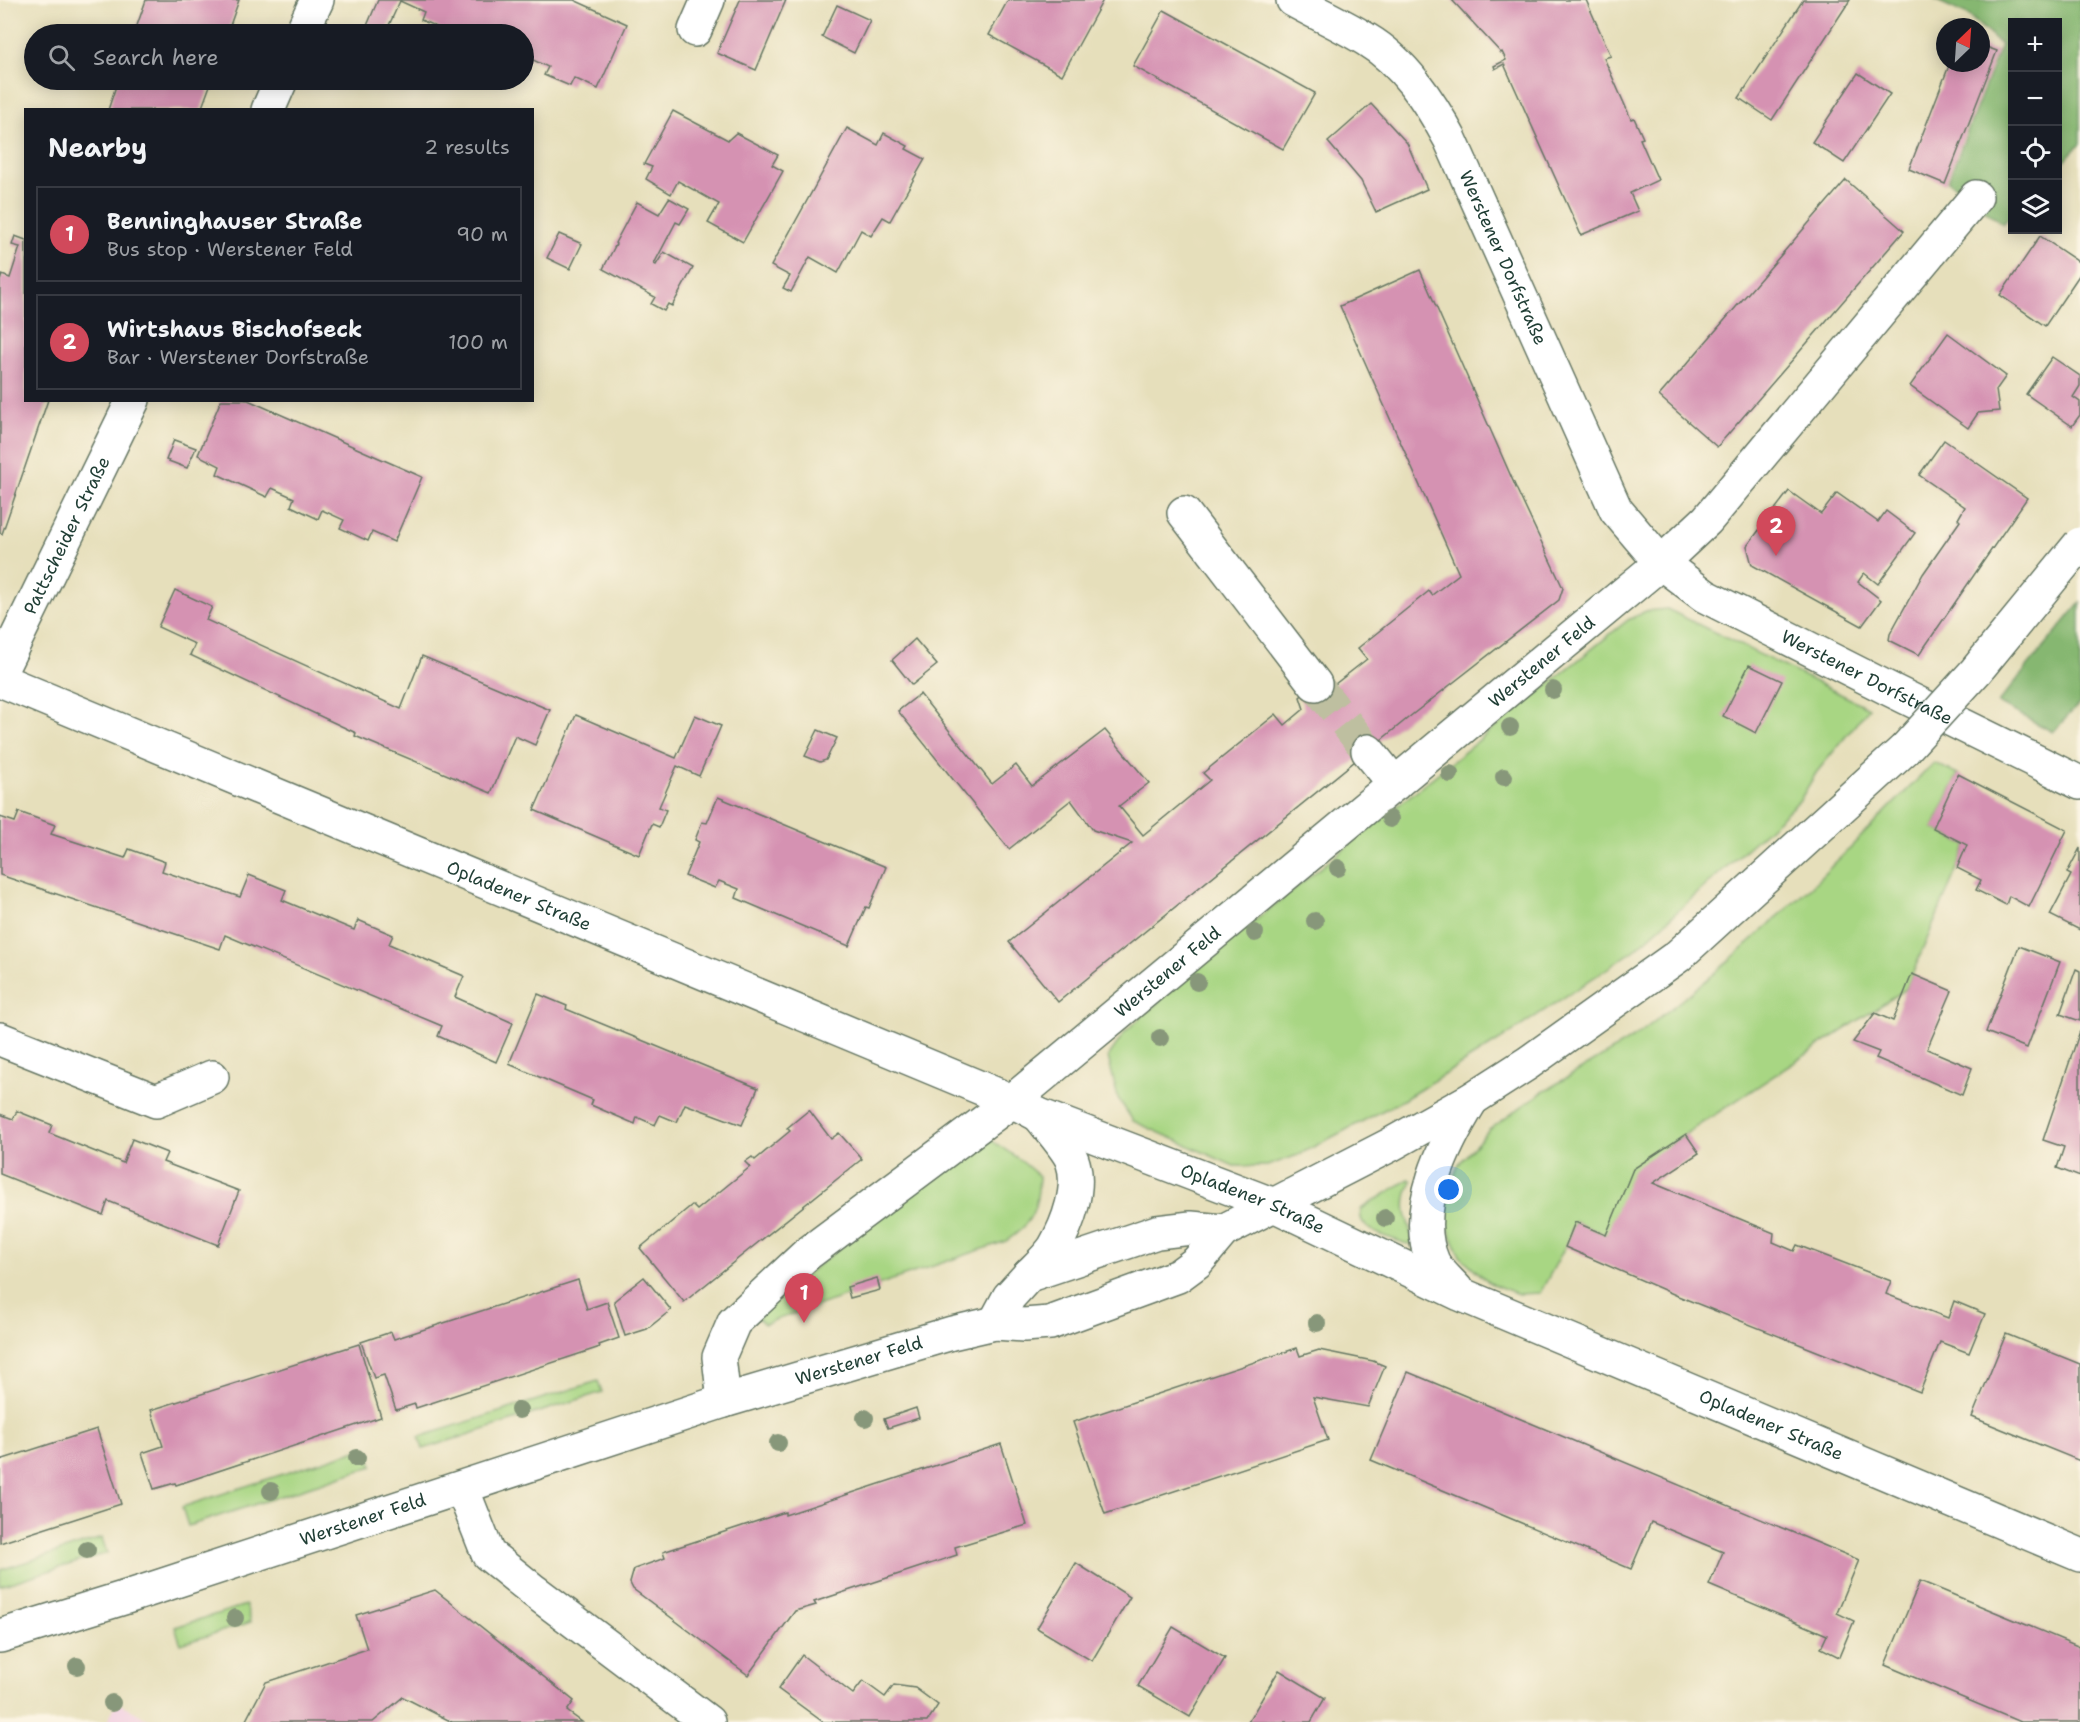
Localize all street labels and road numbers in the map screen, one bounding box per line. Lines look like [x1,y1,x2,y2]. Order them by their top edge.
street label: Werstener Dorfstraße [1454,167,1553,349]
street label: Pattscheider Straße [18,453,116,618]
street label: Werstener Feld [1483,611,1600,713]
street label: Werstener Dorfstraße [1777,624,1957,730]
street label: Opladener Straße [443,855,595,937]
street label: Werstener Feld [1109,921,1226,1023]
street label: Opladener Straße [1177,1158,1329,1240]
street label: Werstener Feld [792,1330,925,1391]
street label: Opladener Straße [1695,1384,1847,1466]
street label: Werstener Feld [297,1488,429,1551]

